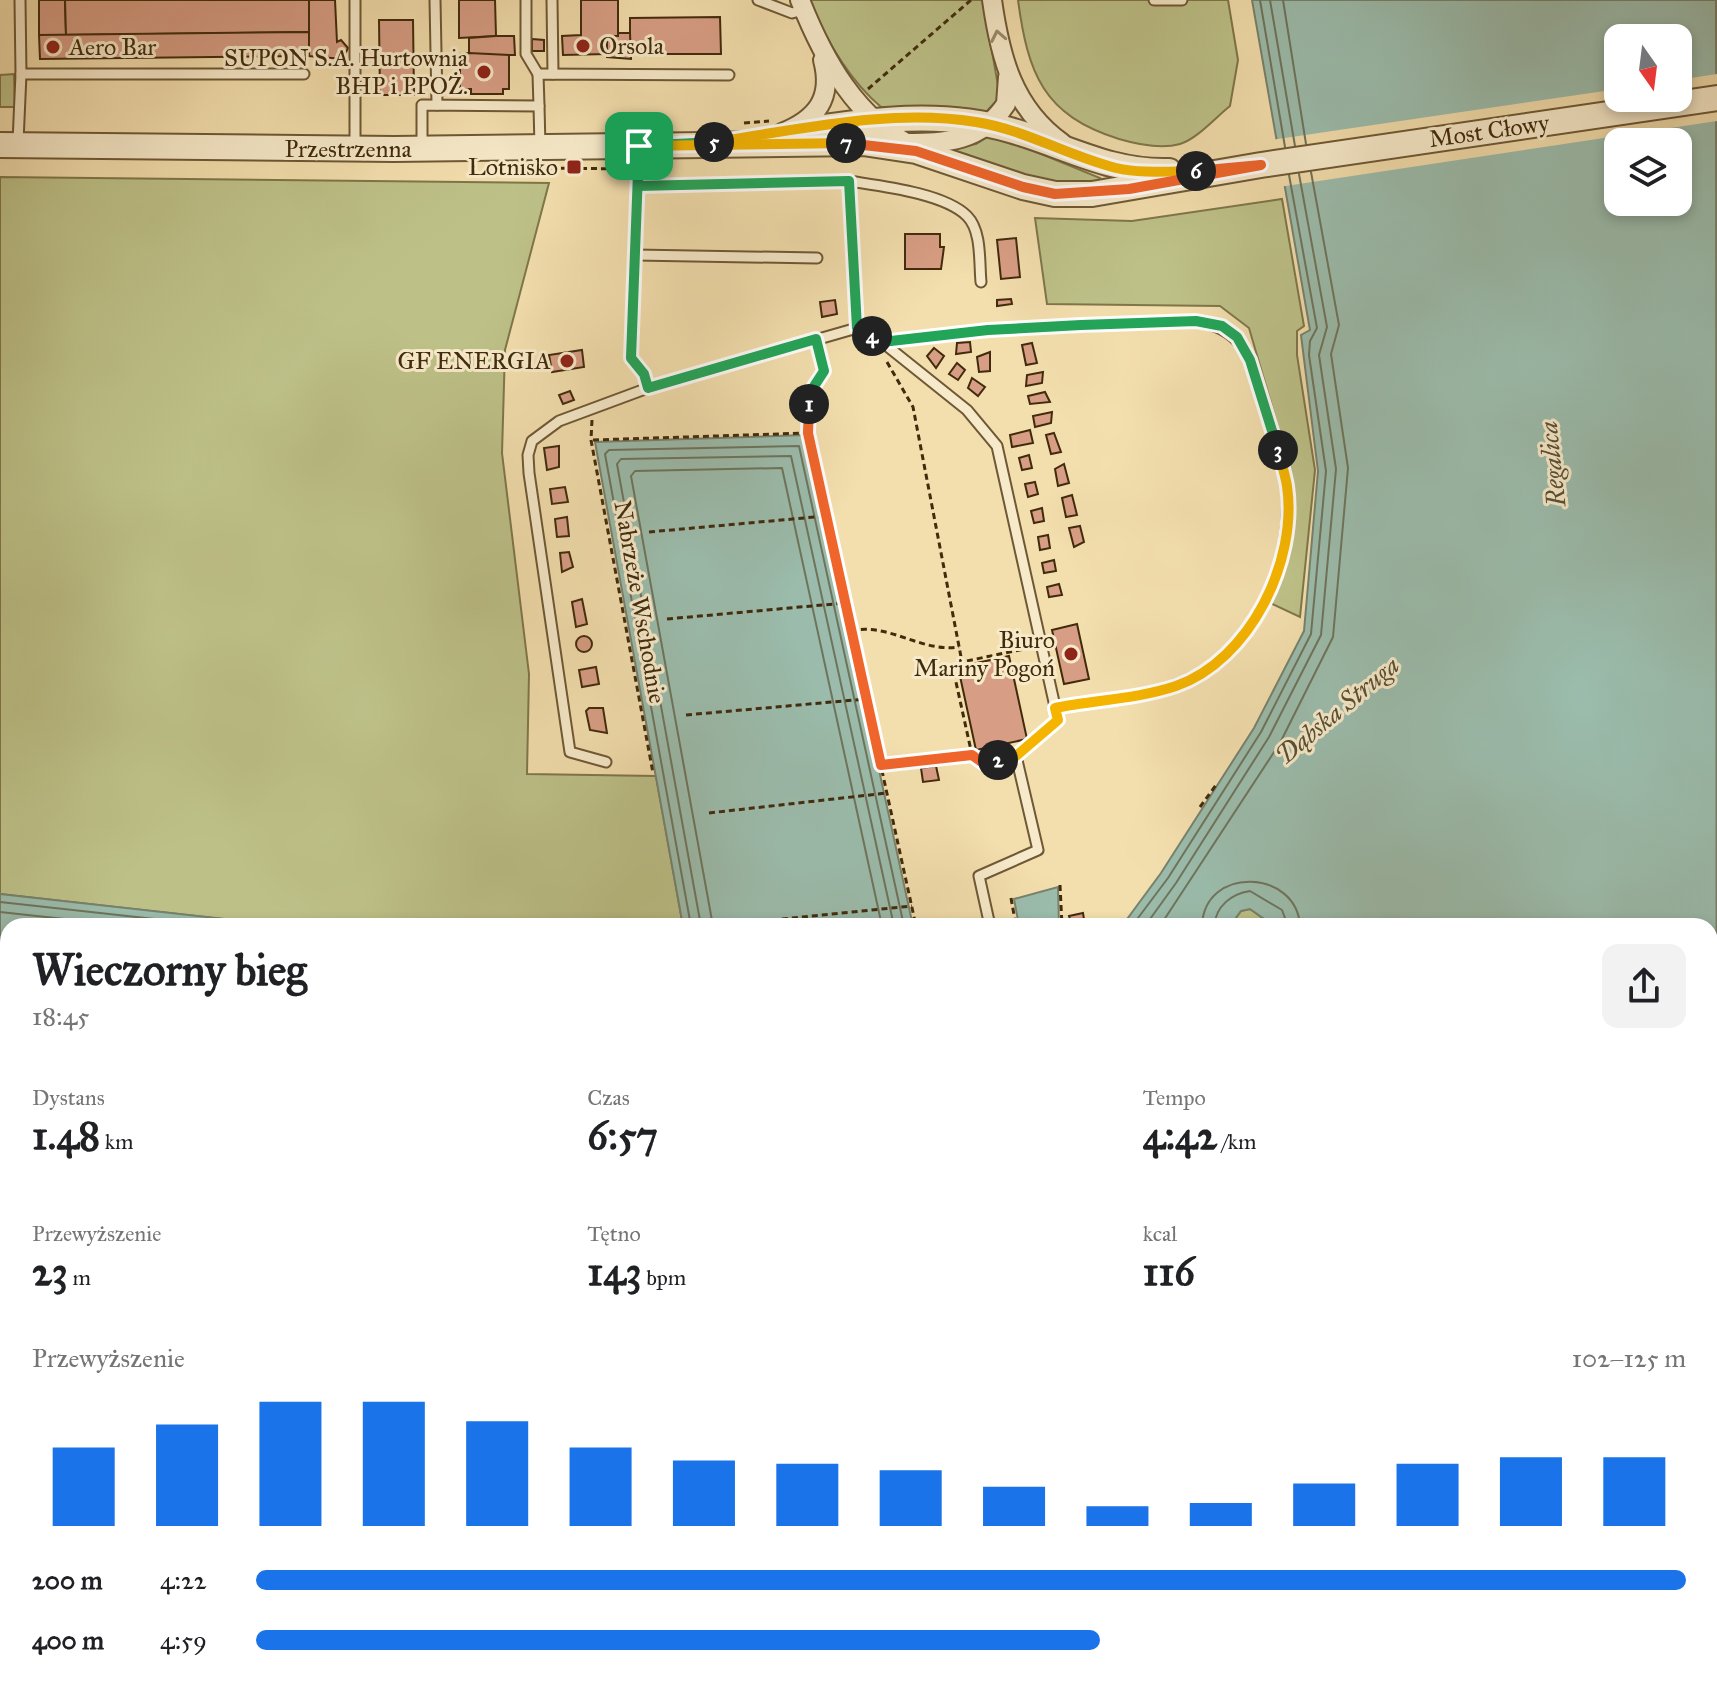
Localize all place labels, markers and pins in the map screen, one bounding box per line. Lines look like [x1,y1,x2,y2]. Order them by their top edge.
place label: Orsola [599,31,665,61]
place label: Aero Bar [68,32,156,62]
marker: Orsola [574,37,592,55]
marker: Aero Bar [44,38,62,56]
place label: SUPON S.A. Hurtownia BHP i PPOŻ. [224,43,469,101]
marker: SUPON S.A. Hurtownia BHP i PPOŻ. [475,63,493,81]
pin [605,112,673,180]
pin: 5 [694,122,734,162]
pin: 7 [826,123,866,163]
pin: 6 [1176,151,1216,191]
place label: Lotnisko [468,152,558,182]
marker: Lotnisko [565,158,583,176]
pin: 4 [852,316,892,356]
place label: GF ENERGIA [398,346,551,376]
marker: GF ENERGIA [558,352,576,370]
pin: 1 [789,384,829,424]
pin: 3 [1258,430,1298,470]
place label: Biuro Mariny Pogoń [914,625,1055,683]
marker: Biuro Mariny Pogoń [1062,645,1080,663]
pin: 2 [978,740,1018,780]

